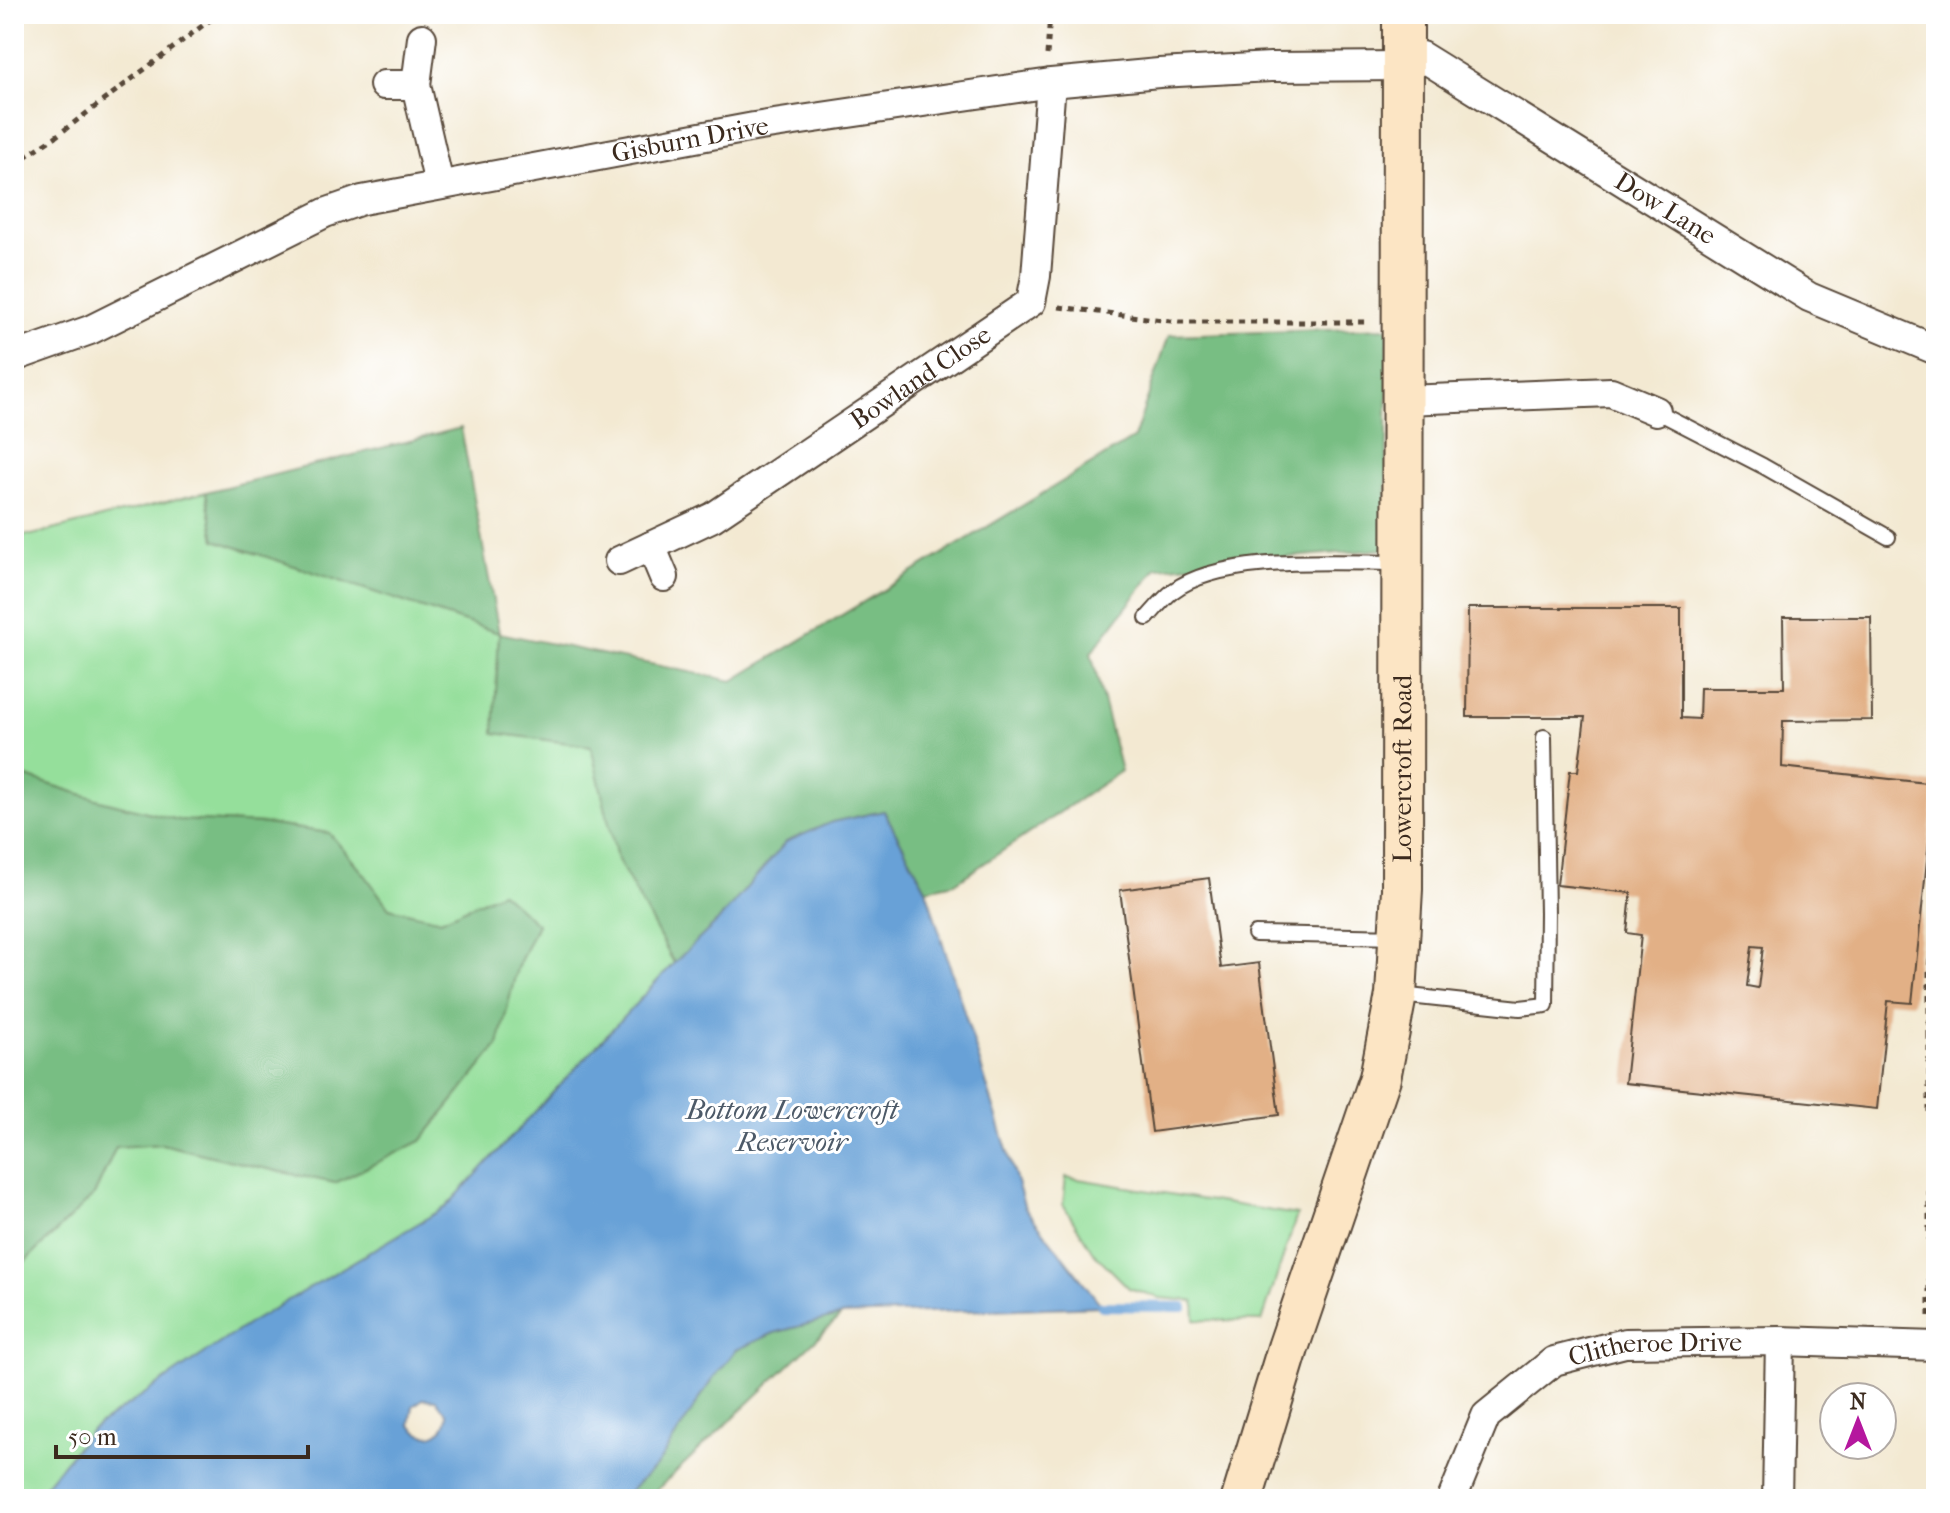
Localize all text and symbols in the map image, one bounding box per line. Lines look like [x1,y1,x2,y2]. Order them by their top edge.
street label: Gisburn Drive [609,110,771,169]
street label: Dow Lane [1609,165,1722,251]
street label: Bowland Close [844,318,997,435]
street label: Lowercroft Road [1387,674,1418,863]
water label: Bottom Lowercroft Reservoir [684,1093,900,1158]
street label: Clitheroe Drive [1565,1326,1742,1372]
north arrow [1818,1381,1898,1461]
text: N [1850,1389,1867,1415]
scale bar [56,1409,308,1459]
text: 50 m [68,1423,117,1451]

